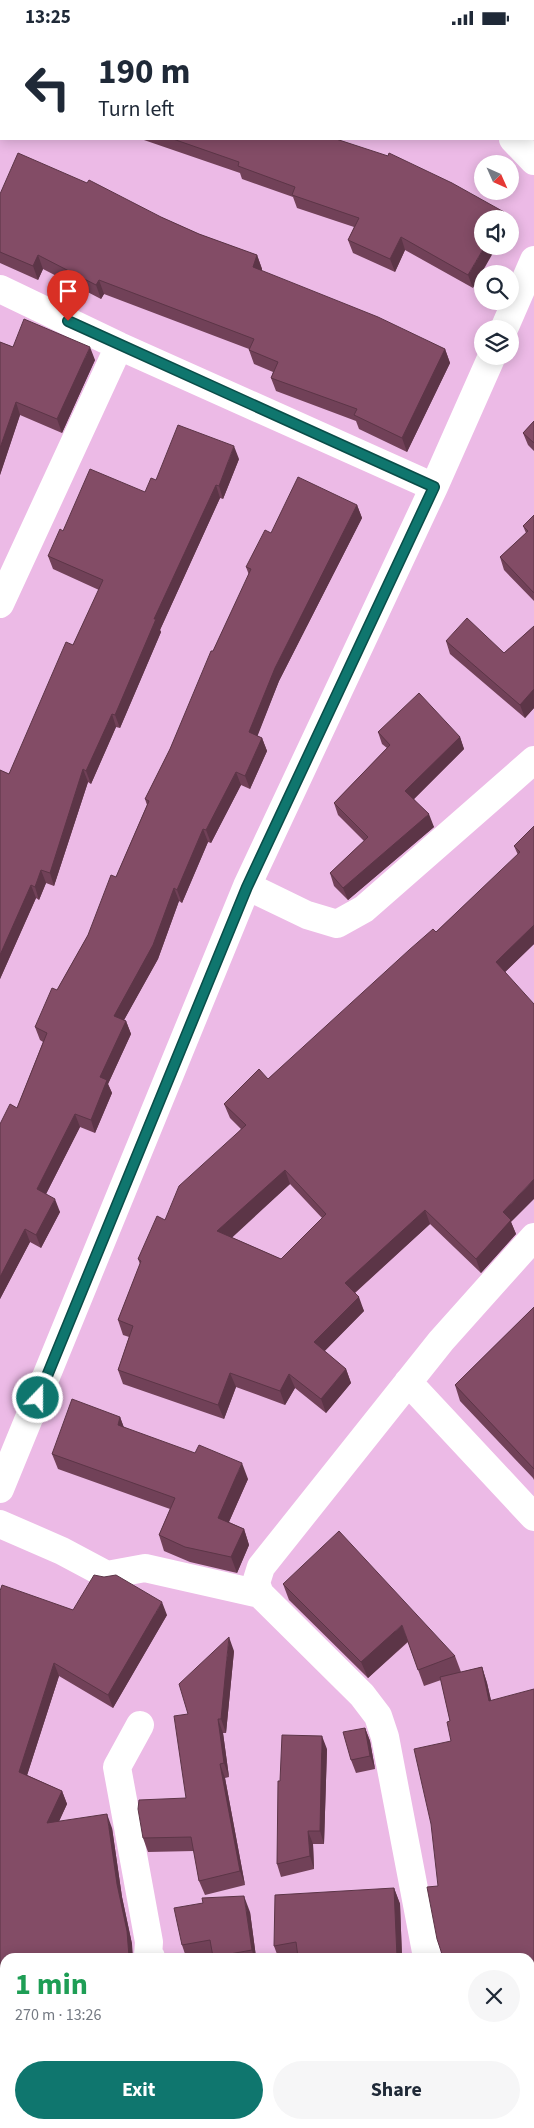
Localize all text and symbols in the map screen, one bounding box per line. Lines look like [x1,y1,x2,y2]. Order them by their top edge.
text: 13:25 [25,4,71,31]
text: 190 m [98,47,190,97]
icon: left [15,55,80,120]
text: Turn left [98,93,174,125]
north arrow [474,155,519,200]
map controls [474,155,519,365]
button: sound [474,210,519,255]
button: search [474,265,519,310]
pin [47,270,89,321]
icon: arrive [54,277,82,305]
button: layers [474,320,519,365]
position arrow [11,1371,63,1423]
text: 1 min [15,1963,88,2006]
button: close [468,1970,520,2022]
text: 270 m · 13:26 [15,2004,102,2026]
button: Exit [15,2061,263,2119]
button: Share [273,2061,520,2119]

